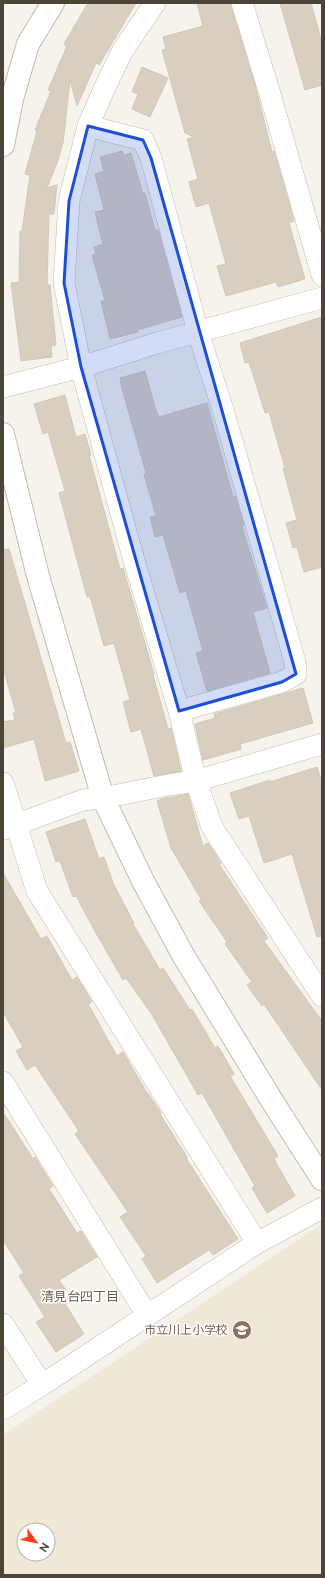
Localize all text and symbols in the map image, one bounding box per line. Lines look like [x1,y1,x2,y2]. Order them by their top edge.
district label: 清見台四丁目 [41,1289,119,1304]
school or university icon: 市立川上小学校 [231,1319,253,1341]
place label: 市立川上小学校 [144,1323,228,1337]
north arrow [16,1522,56,1562]
text: N [36,1540,52,1554]

